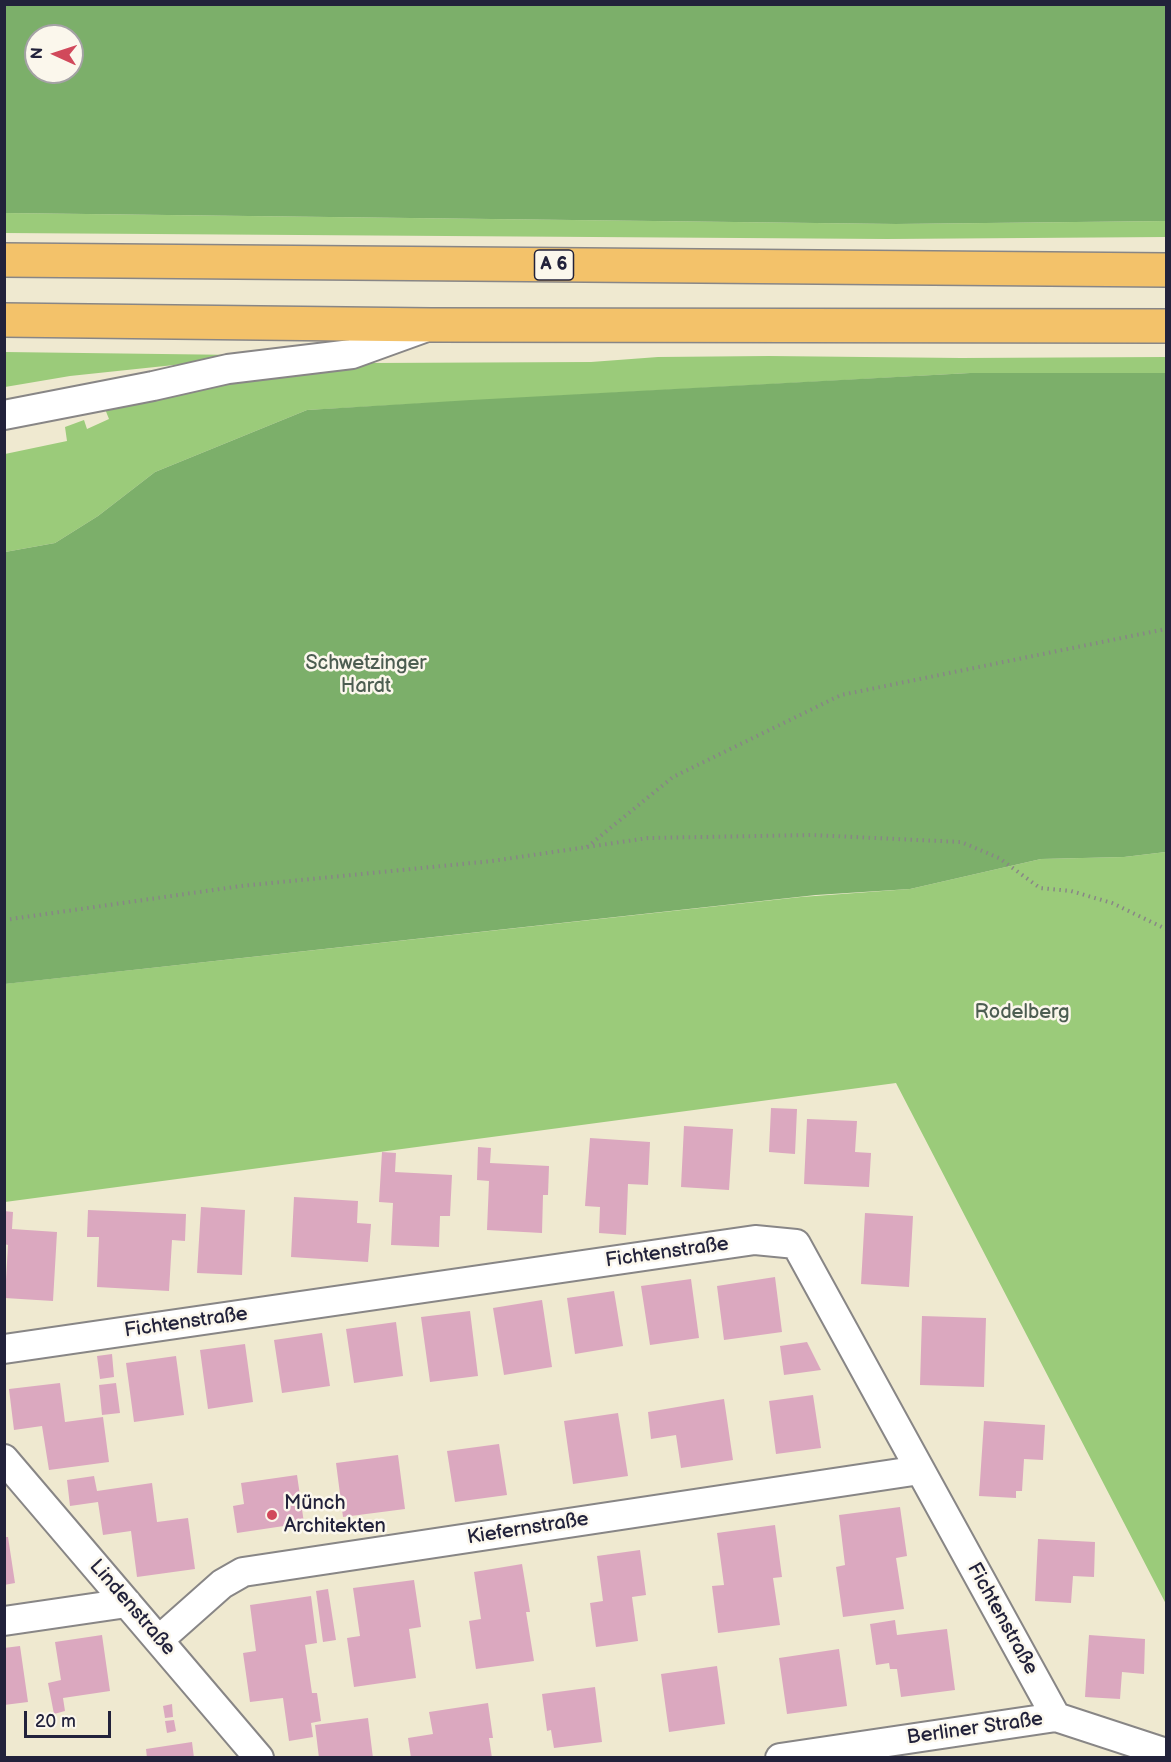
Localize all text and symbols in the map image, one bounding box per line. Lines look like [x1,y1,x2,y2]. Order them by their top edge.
north arrow [24,24,84,84]
text: N [28,47,47,60]
road number: A 6 [534,250,574,280]
park label: Schwetzinger Hardt [305,652,427,699]
park label: Rodelberg [975,1001,1069,1025]
street label: Fichtenstraße [604,1232,730,1274]
street label: Fichtenstraße [123,1302,249,1344]
place label: Münch Architekten [284,1492,386,1539]
marker: Münch Architekten [265,1508,279,1522]
street label: Kiefernstraße [466,1508,590,1550]
street label: Lindenstraße [84,1555,180,1661]
street label: Fichtenstraße [961,1559,1043,1679]
scale bar [27,1699,114,1737]
street label: Berliner Straße [905,1708,1045,1750]
text: 20 m [35,1711,76,1732]

